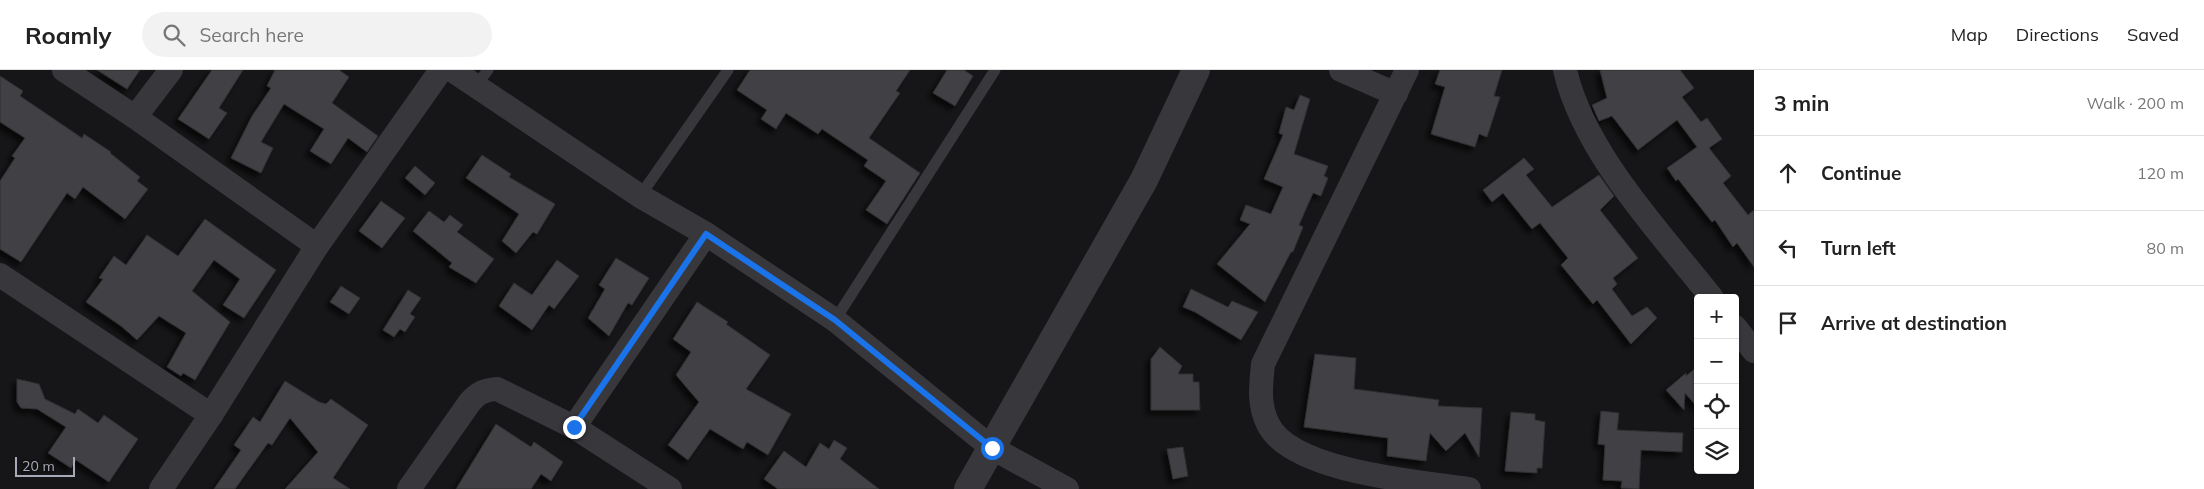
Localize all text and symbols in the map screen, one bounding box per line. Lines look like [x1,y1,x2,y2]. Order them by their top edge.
search box [142,12,492,57]
text: Roamly [25,20,112,50]
icon: search [160,21,188,49]
text: Search here [200,23,304,47]
text: Map [1951,23,1988,46]
text: Directions [2016,23,2099,46]
text: Saved [2127,23,2179,46]
text: 3 min [1774,90,1829,116]
text: Walk · 200 m [2086,93,2184,113]
icon: ahead [1774,159,1802,187]
text: Continue [1821,161,1901,185]
text: 120 m [2137,163,2184,183]
icon: left [1774,234,1802,262]
text: Turn left [1821,236,1896,260]
text: 80 m [2147,238,2184,258]
map controls [1694,294,1739,474]
button: + [1694,294,1739,339]
icon: arrive [1774,309,1802,337]
text: Arrive at destination [1821,311,2007,335]
button: − [1694,339,1739,384]
button: locate [1694,384,1739,429]
route end [563,416,586,439]
button: layers [1694,429,1739,474]
route start [981,437,1004,460]
scale bar [15,454,75,477]
text: 20 m [22,457,55,475]

